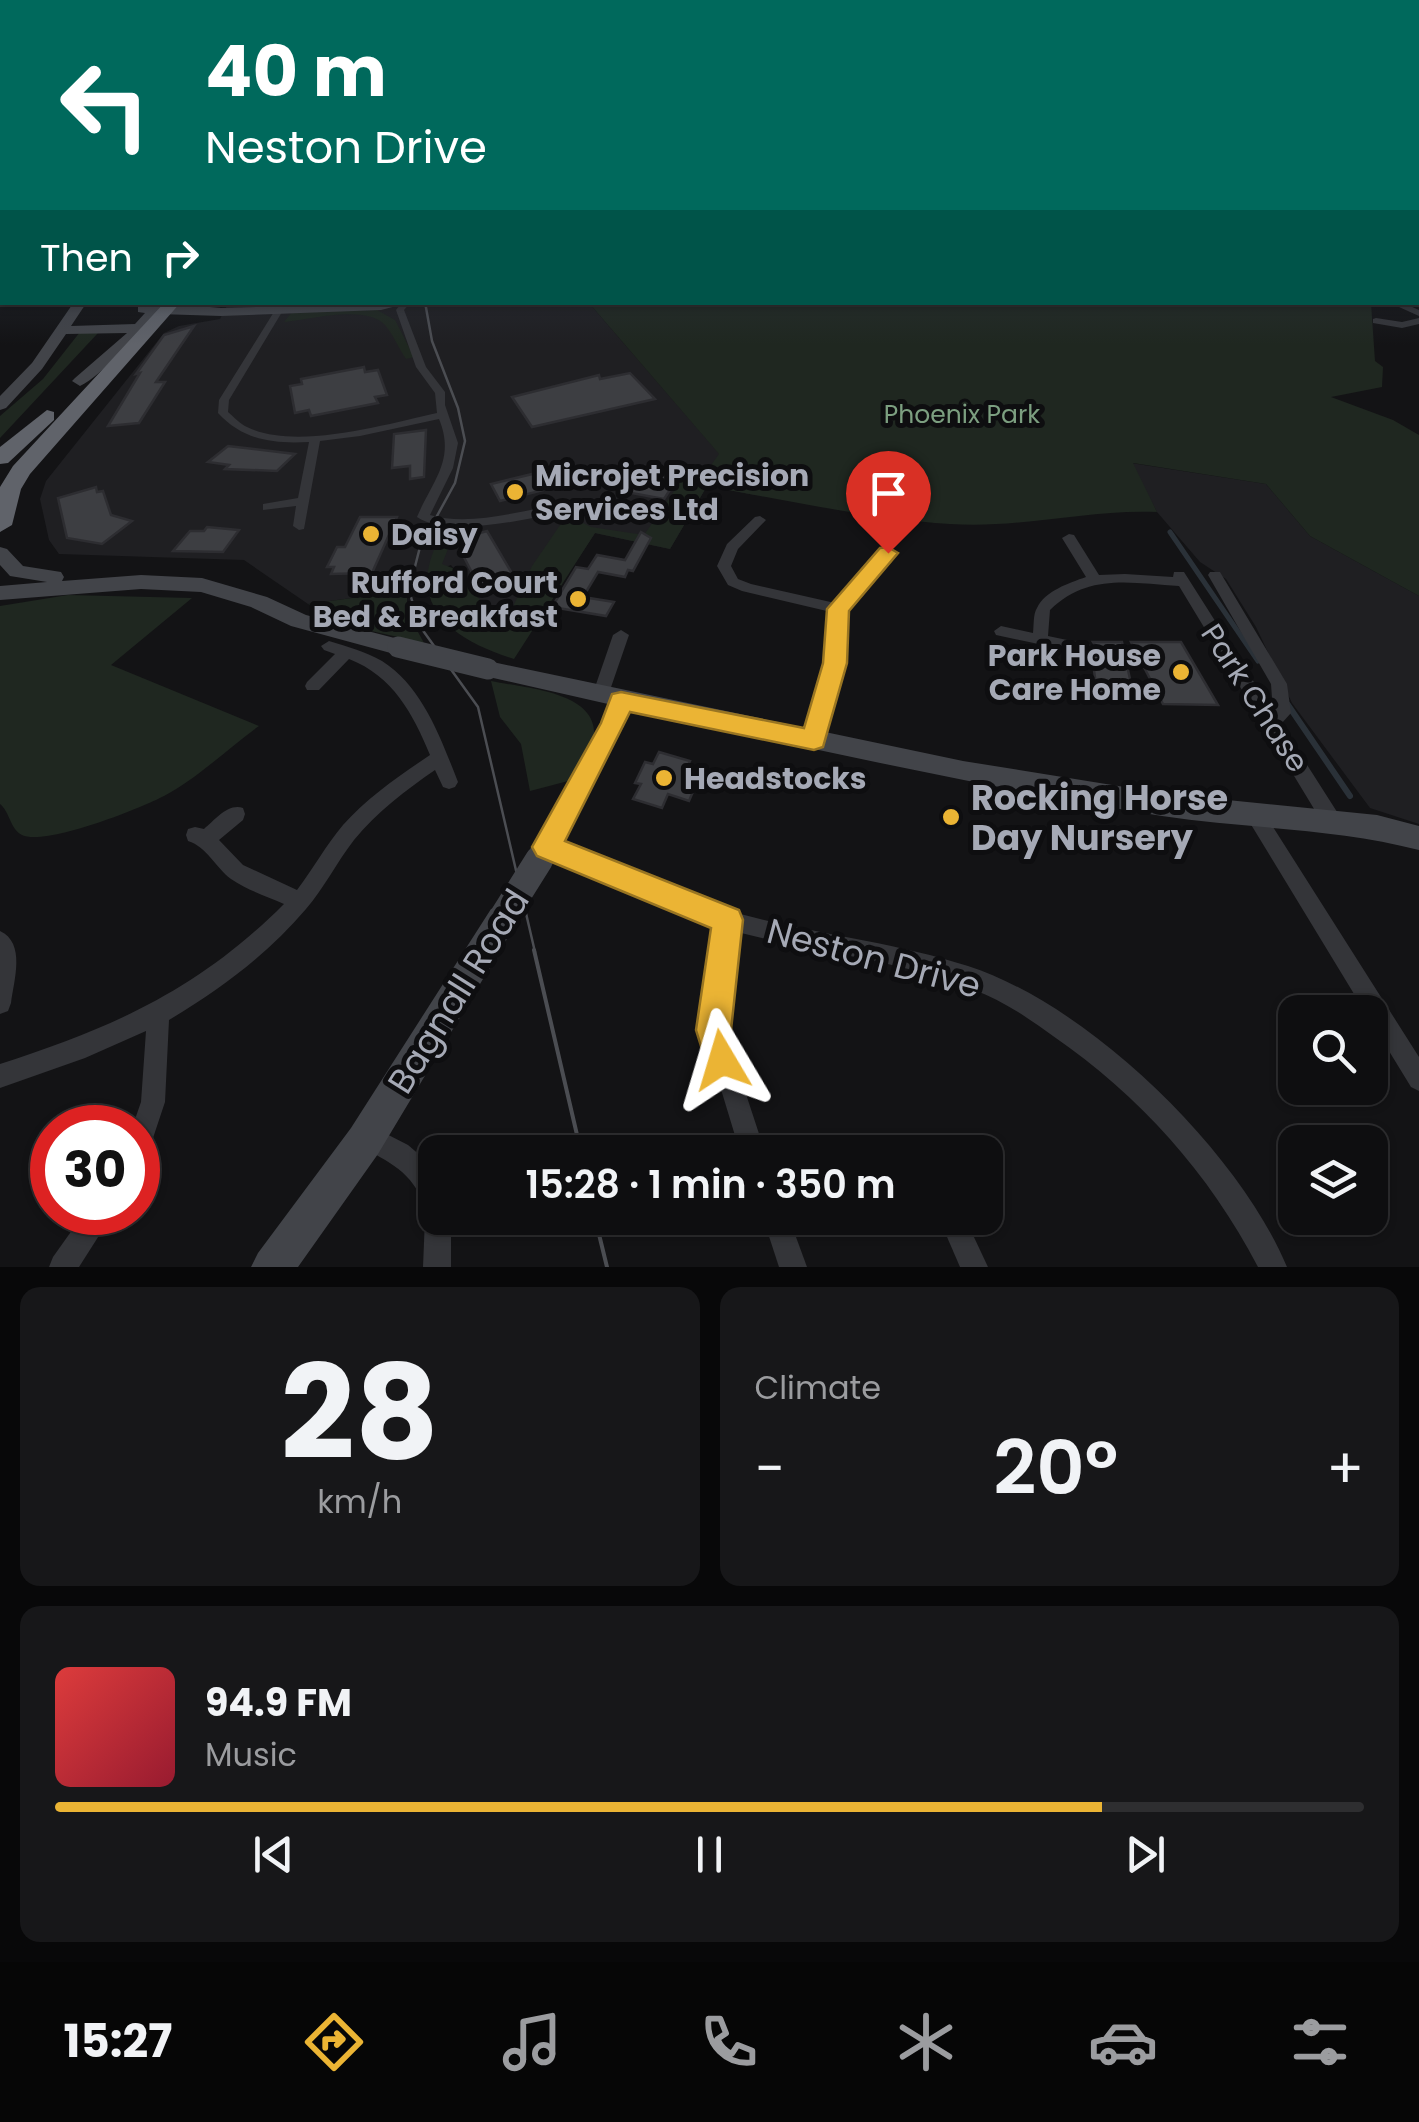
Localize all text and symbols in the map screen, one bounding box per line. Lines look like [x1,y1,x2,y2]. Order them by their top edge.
text: 40 m [205,22,387,121]
icon: left [40,40,170,170]
text: Neston Drive [205,116,487,179]
icon: right [153,230,208,285]
text: Then [40,231,133,284]
park label: Phoenix Park [884,397,1040,432]
pin [846,451,931,554]
place label: Microjet Precision Services Ltd [535,454,809,531]
icon: arrive [861,466,916,521]
marker: Microjet Precision Services Ltd [504,481,526,503]
place label: Daisy [391,513,478,556]
marker: Daisy [360,523,382,545]
place label: Rufford Court Bed & Breakfast [313,561,558,638]
marker: Rufford Court Bed & Breakfast [567,588,589,610]
street label: Park Chase [1191,615,1319,781]
place label: Park House Care Home [988,634,1161,711]
marker: Park House Care Home [1170,661,1192,683]
place label: Headstocks [684,757,867,800]
marker: Headstocks [653,767,675,789]
place label: Rocking Horse Day Nursery [971,773,1228,862]
marker: Rocking Horse Day Nursery [940,806,962,828]
street label: Bagnall Road [376,879,540,1103]
street label: Neston Drive [762,906,986,1010]
map controls [1278,995,1388,1235]
button: search [1278,995,1388,1105]
position arrow [670,1008,774,1112]
speed limit sign: 30 [30,1105,160,1235]
button: layers [1278,1125,1388,1235]
text: 15:28 · 1 min · 350 m [525,1158,896,1211]
text: 28 [281,1321,439,1504]
text: Climate [755,1365,881,1410]
text: 20° [993,1415,1118,1520]
text: − [755,1430,785,1507]
text: + [1326,1430,1364,1507]
text: km/h [317,1479,402,1524]
text: 94.9 FM [205,1676,352,1729]
text: Music [205,1732,297,1777]
icon: previous [246,1827,301,1882]
icon: pause [682,1827,737,1882]
icon: next [1118,1827,1173,1882]
icon: directions [299,2007,369,2077]
icon: music [497,2007,567,2077]
icon: phone [694,2007,764,2077]
icon: climate [891,2007,961,2077]
icon: car [1088,2007,1158,2077]
icon: filters [1285,2007,1355,2077]
text: 15:27 [64,2010,172,2073]

